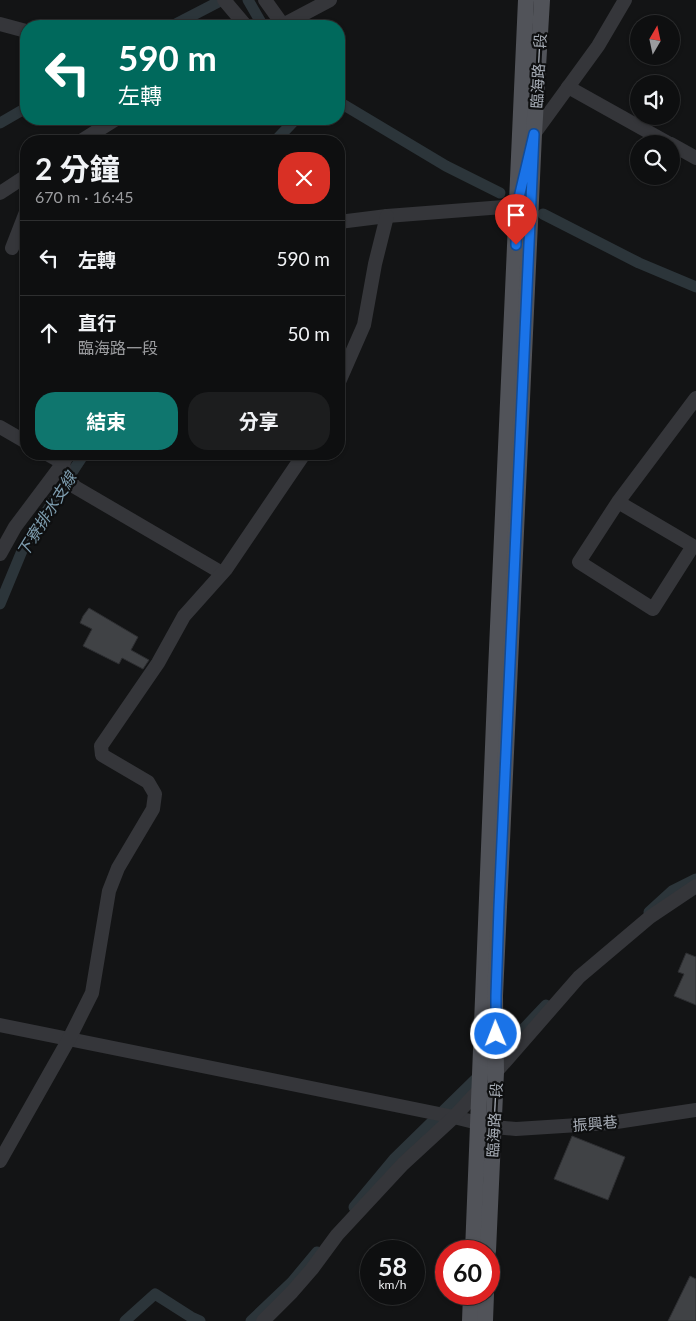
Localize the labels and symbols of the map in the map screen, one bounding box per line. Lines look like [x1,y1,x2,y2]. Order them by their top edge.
north arrow [630,15,680,65]
street label: 臨海路一段 [527,33,549,109]
pin [495,194,537,245]
water label: 下寮排水支線 [13,467,81,560]
position arrow [469,1007,521,1059]
street label: 臨海路一段 [483,1082,505,1158]
street label: 振興巷 [572,1112,618,1134]
speed limit sign: 60 [435,1240,500,1305]

